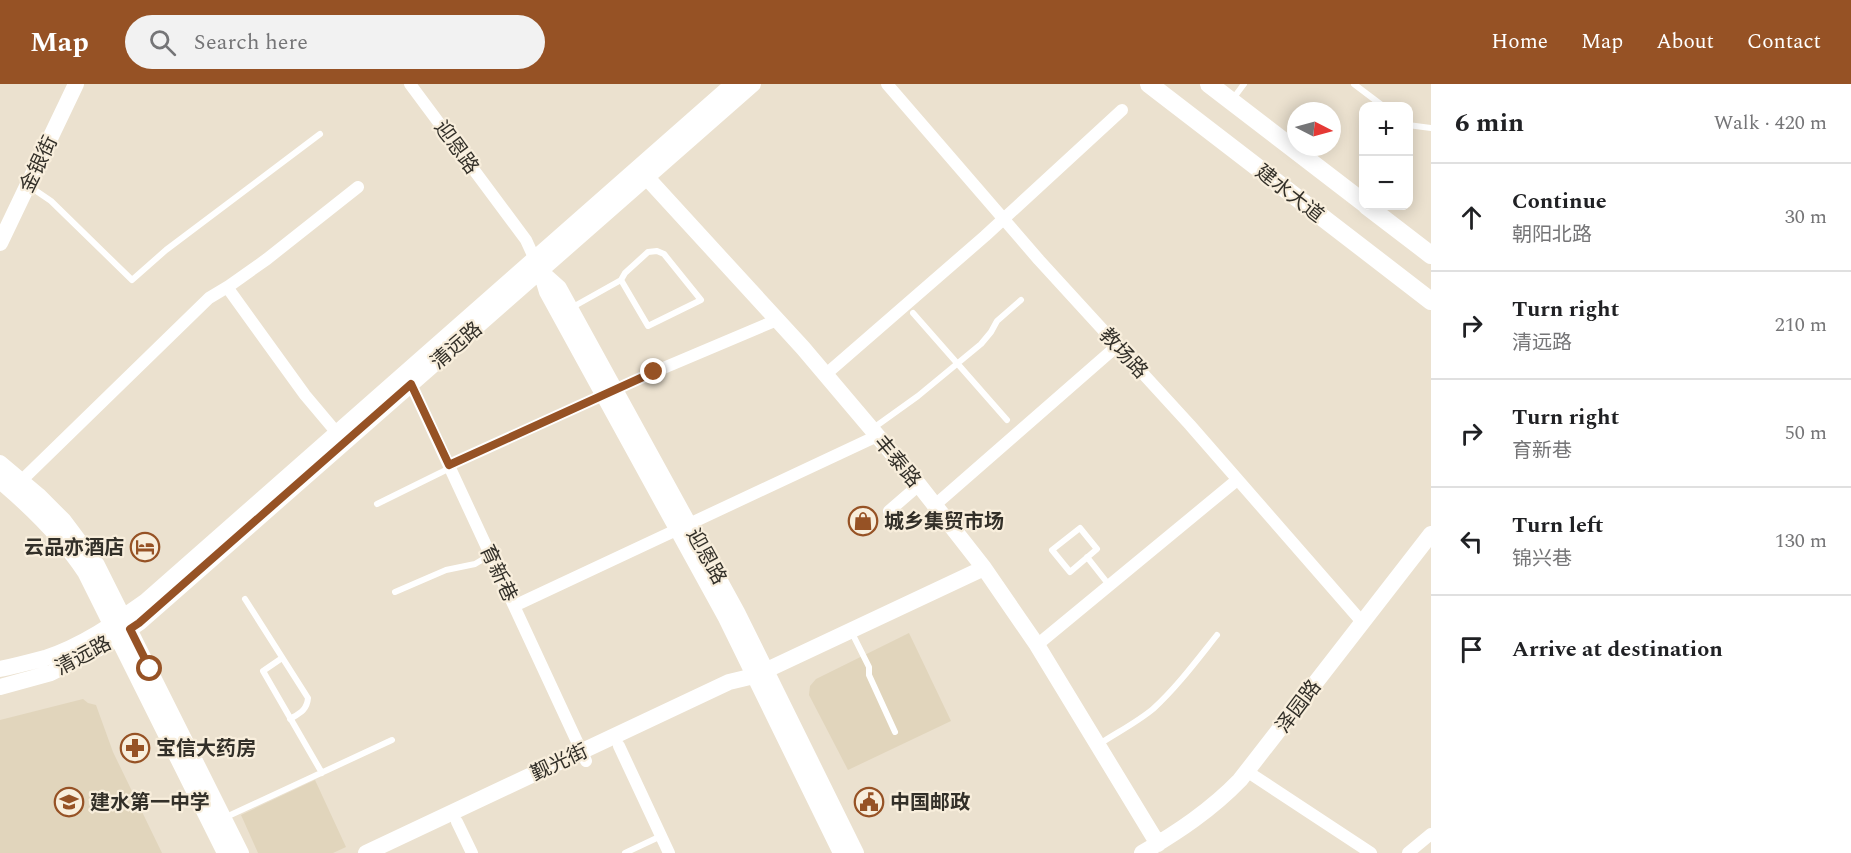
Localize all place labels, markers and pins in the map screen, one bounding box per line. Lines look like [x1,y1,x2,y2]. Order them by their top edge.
shop icon: 城乡集贸市场 [847,505,879,537]
place label: 城乡集贸市场 [884,507,1004,537]
hotel icon: 云品亦酒店 [129,531,161,563]
place label: 云品亦酒店 [24,533,124,563]
pharmacy icon: 宝信大药房 [119,732,151,764]
place label: 宝信大药房 [156,734,256,764]
school or university icon: 建水第一中学 [53,786,85,818]
public building icon: 中国邮政 [853,786,885,818]
place label: 建水第一中学 [90,788,210,818]
place label: 中国邮政 [890,788,970,818]

